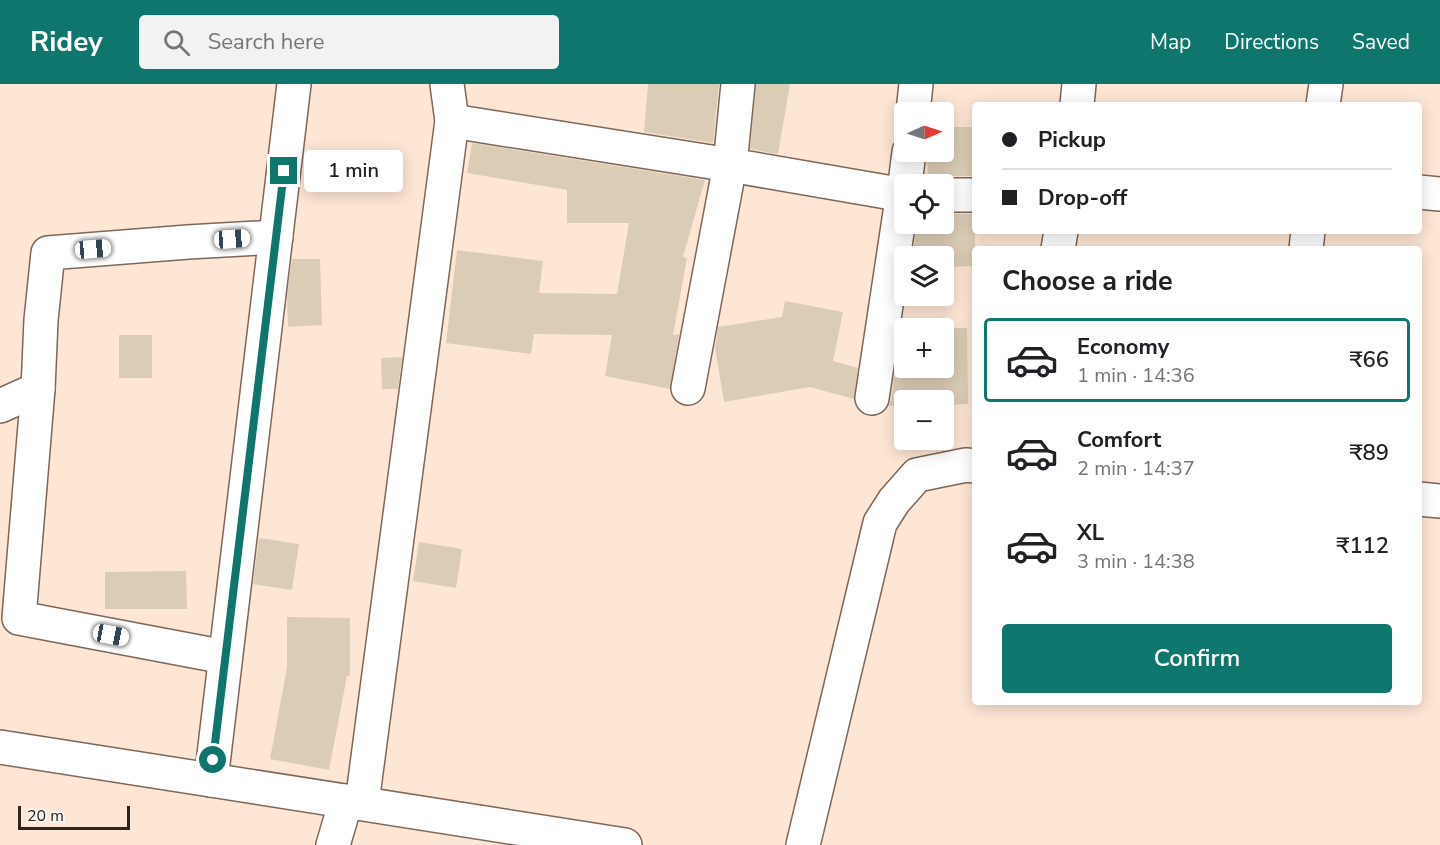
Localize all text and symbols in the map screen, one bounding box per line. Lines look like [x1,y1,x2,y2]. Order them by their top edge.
search box [139,15,559,69]
text: Ridey [30,23,103,61]
icon: search [160,26,193,59]
text: Search here [208,27,324,57]
text: Map [1150,28,1191,56]
text: Directions [1224,28,1319,56]
text: Saved [1352,28,1410,56]
north arrow [894,102,954,162]
map controls [894,102,954,450]
text: Pickup [1038,125,1106,155]
callout: 1 min [305,150,404,192]
route end [270,157,297,184]
text: 1 min [328,157,379,184]
button: locate [894,174,954,234]
text: Drop-off [1038,183,1127,213]
car [213,229,251,249]
car [74,238,112,260]
button: layers [894,246,954,306]
text: Choose a ride [1002,263,1173,300]
button: + [894,318,954,378]
text: Economy [1077,332,1169,362]
icon: car [1005,333,1059,387]
text: ₹66 [1349,345,1389,375]
text: 1 min · 14:36 [1077,362,1195,389]
button: − [894,390,954,450]
text: Comfort [1077,425,1161,455]
icon: car [1005,426,1059,480]
text: ₹89 [1349,438,1389,468]
text: 2 min · 14:37 [1077,455,1195,482]
text: XL [1077,518,1104,548]
icon: car [1005,519,1059,573]
text: ₹112 [1336,531,1389,561]
text: 3 min · 14:38 [1077,548,1195,575]
car [92,623,130,647]
button: Confirm [1002,624,1392,693]
route start [199,746,226,773]
scale bar [18,803,130,830]
text: 20 m [27,805,64,827]

